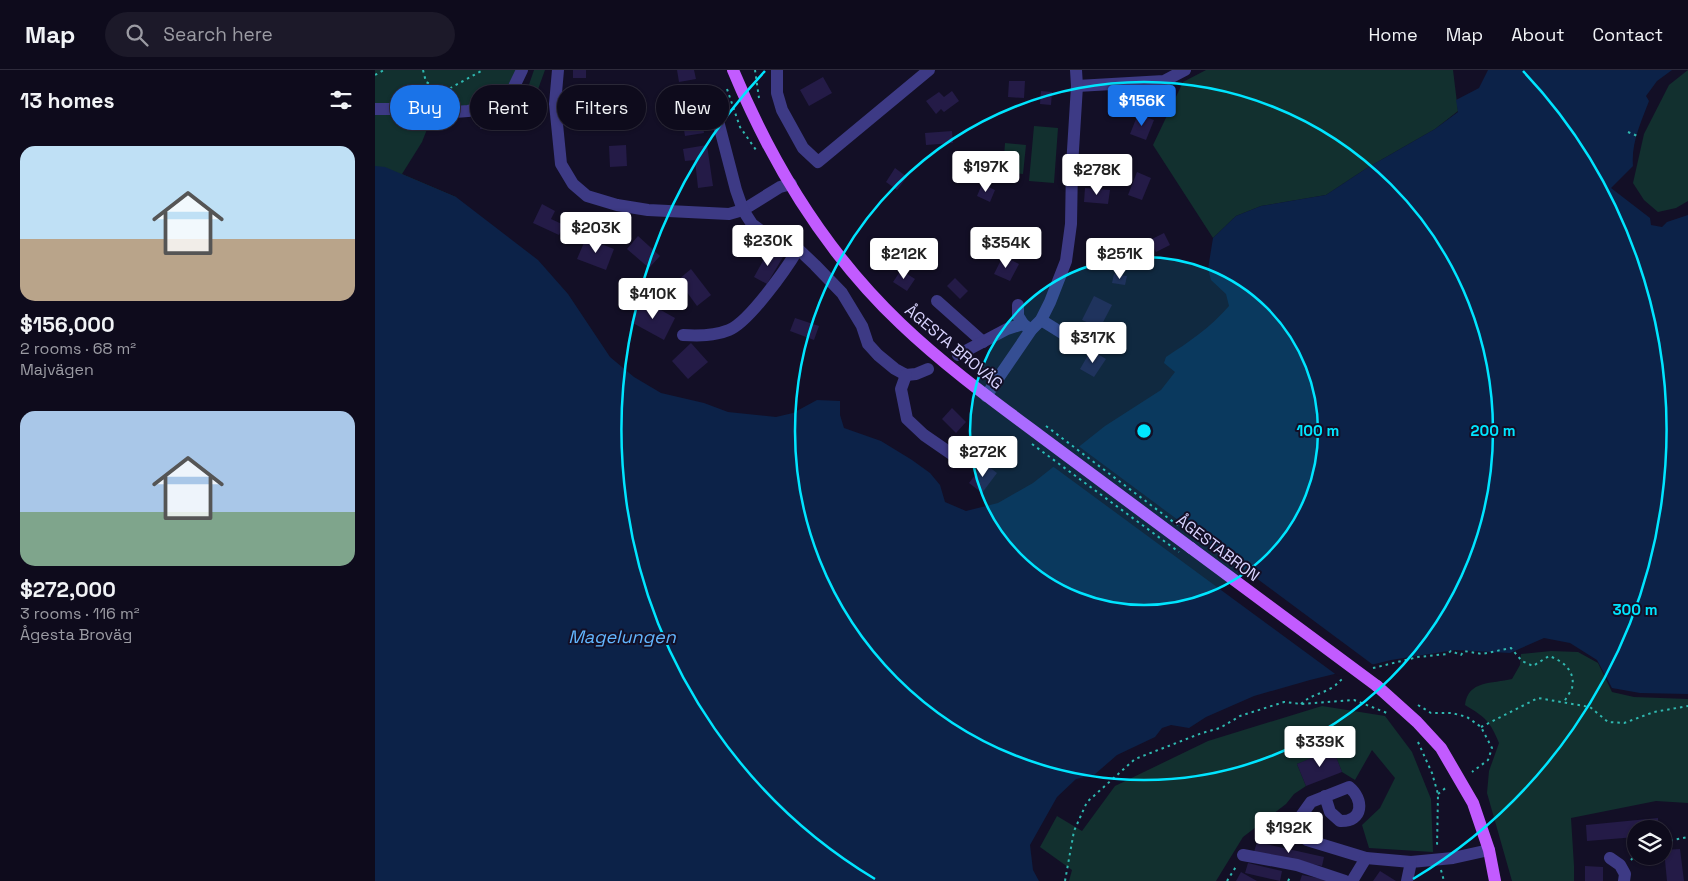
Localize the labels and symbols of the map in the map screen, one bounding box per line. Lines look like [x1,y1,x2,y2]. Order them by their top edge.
pin: $156K [1107,85,1177,127]
pin: $197K [951,150,1021,193]
pin: $278K [1062,154,1132,196]
pin: $203K [561,212,631,254]
pin: $230K [733,224,803,267]
pin: $354K [971,226,1041,269]
pin: $212K [869,238,939,280]
pin: $251K [1085,238,1155,280]
pin: $410K [618,278,688,320]
street label: ÅGESTA BROVÄG [901,300,1007,394]
pin: $317K [1058,322,1128,364]
text: 100 m [1297,421,1339,440]
text: 200 m [1471,421,1515,440]
centre of rings [1135,422,1153,440]
pin: $272K [948,436,1018,478]
street label: ÅGESTABRON [1172,510,1264,586]
text: 300 m [1612,600,1658,619]
water label: Magelungen [568,625,677,648]
pin: $339K [1285,726,1355,768]
pin: $192K [1254,812,1324,854]

